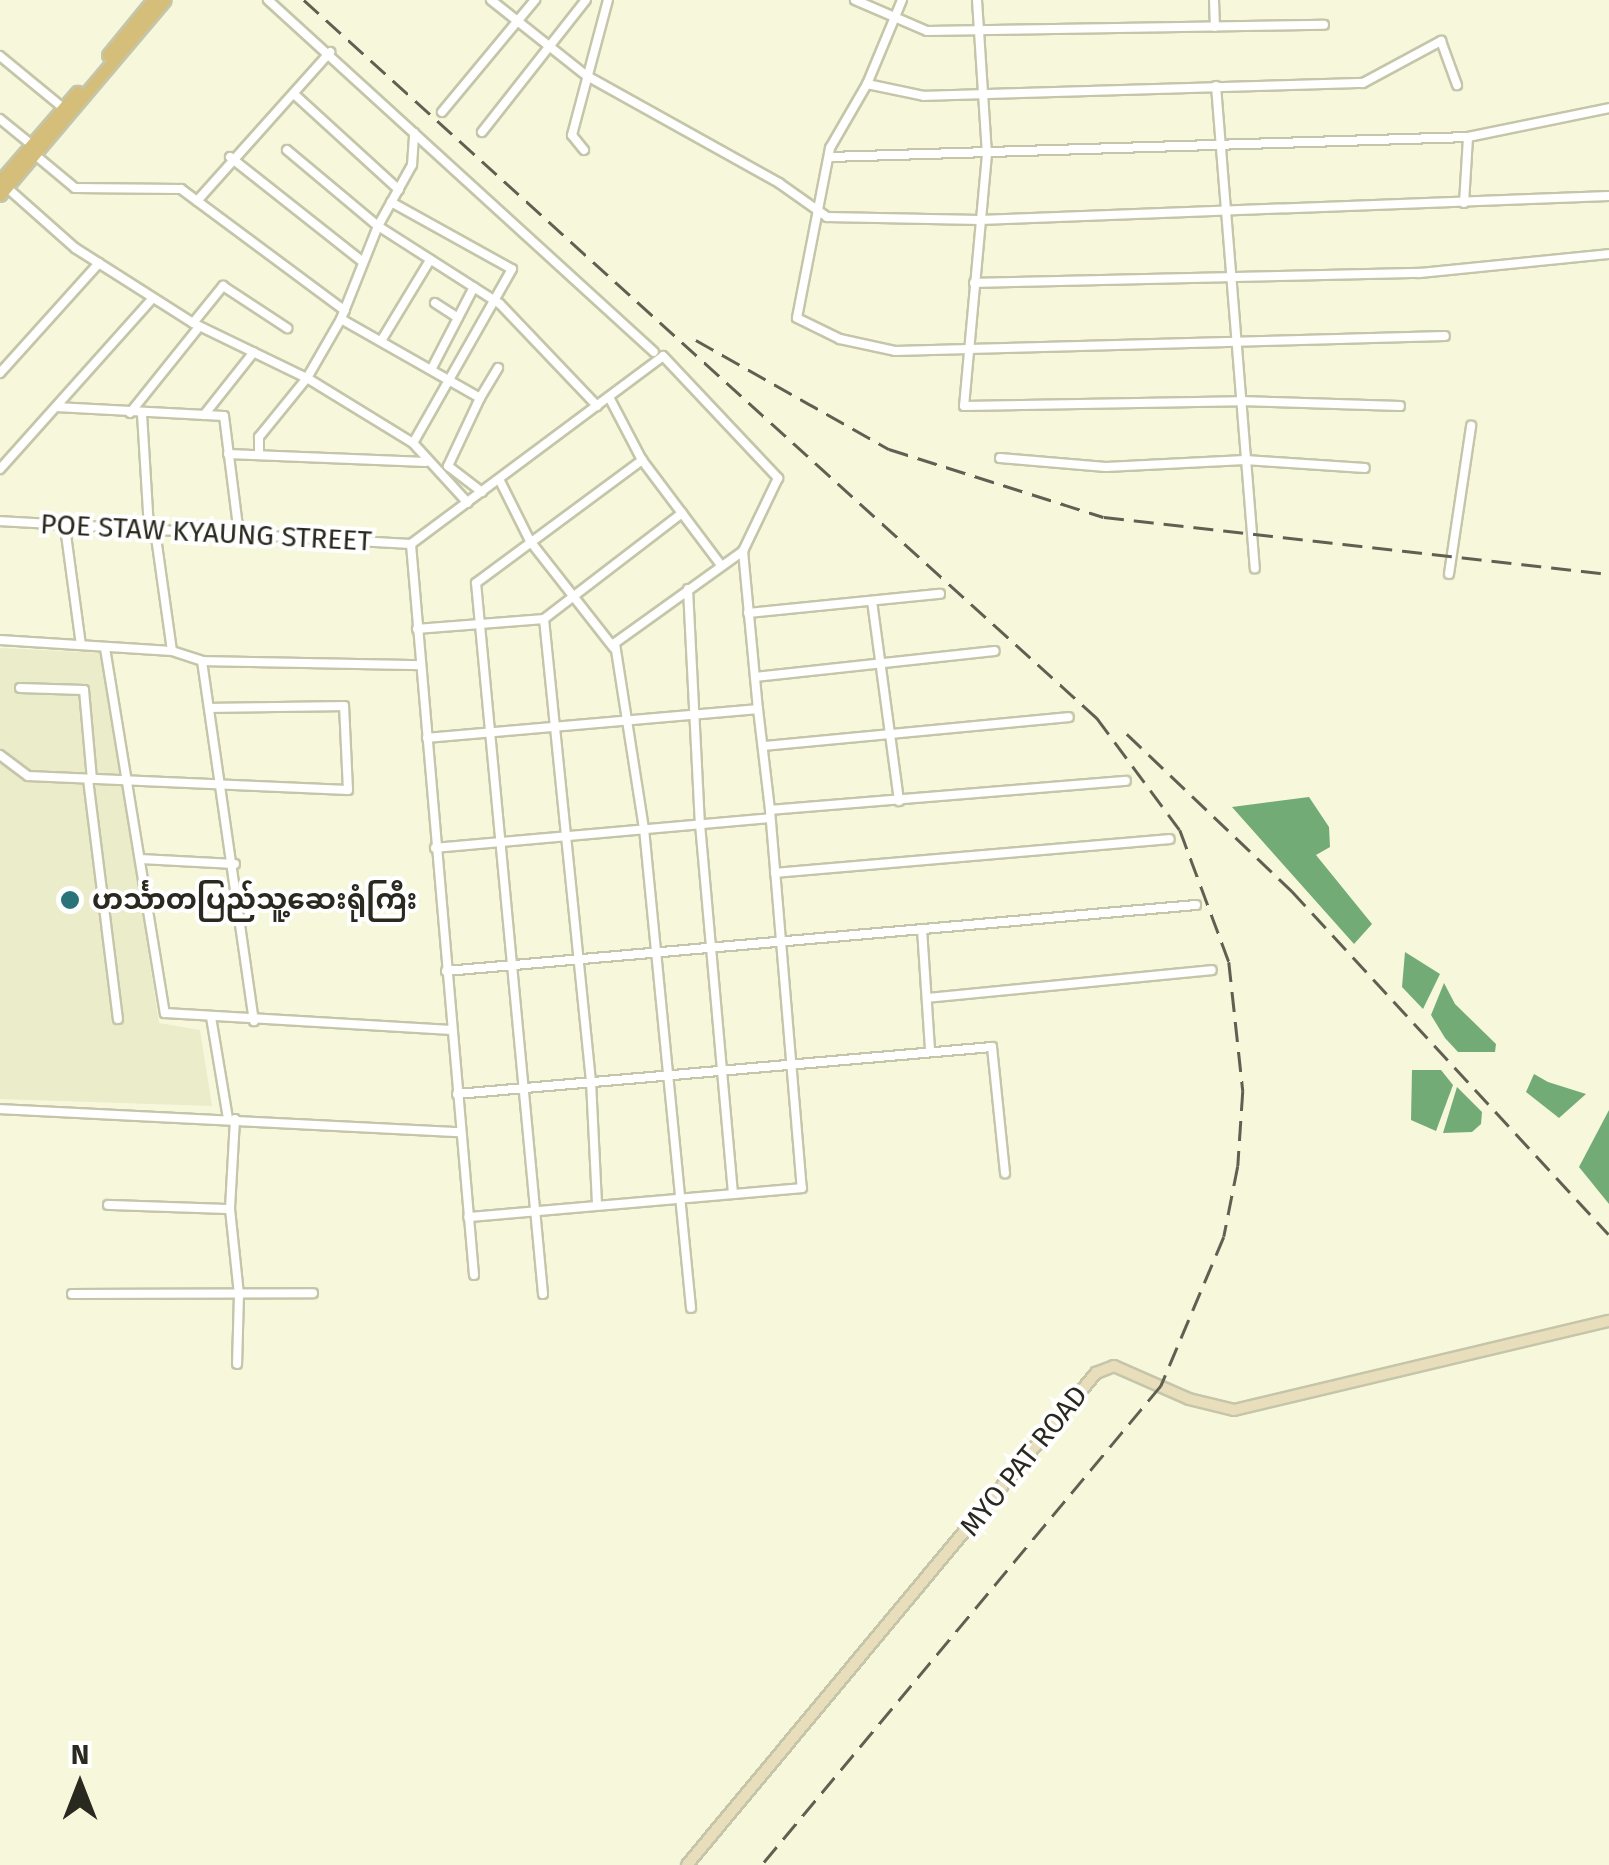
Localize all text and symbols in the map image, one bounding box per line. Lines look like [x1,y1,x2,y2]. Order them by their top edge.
street label: POE STAW KYAUNG STREET [39,508,373,558]
place label: ဟင်္သာတပြည်သူ့ဆေးရုံကြီး [92,883,417,917]
marker: ဟင်္သာတပြည်သူ့ဆေးရုံကြီး [57,887,83,913]
street label: MYO PAT ROAD [953,1379,1095,1543]
north arrow [30,1735,130,1835]
text: N [71,1738,89,1771]

